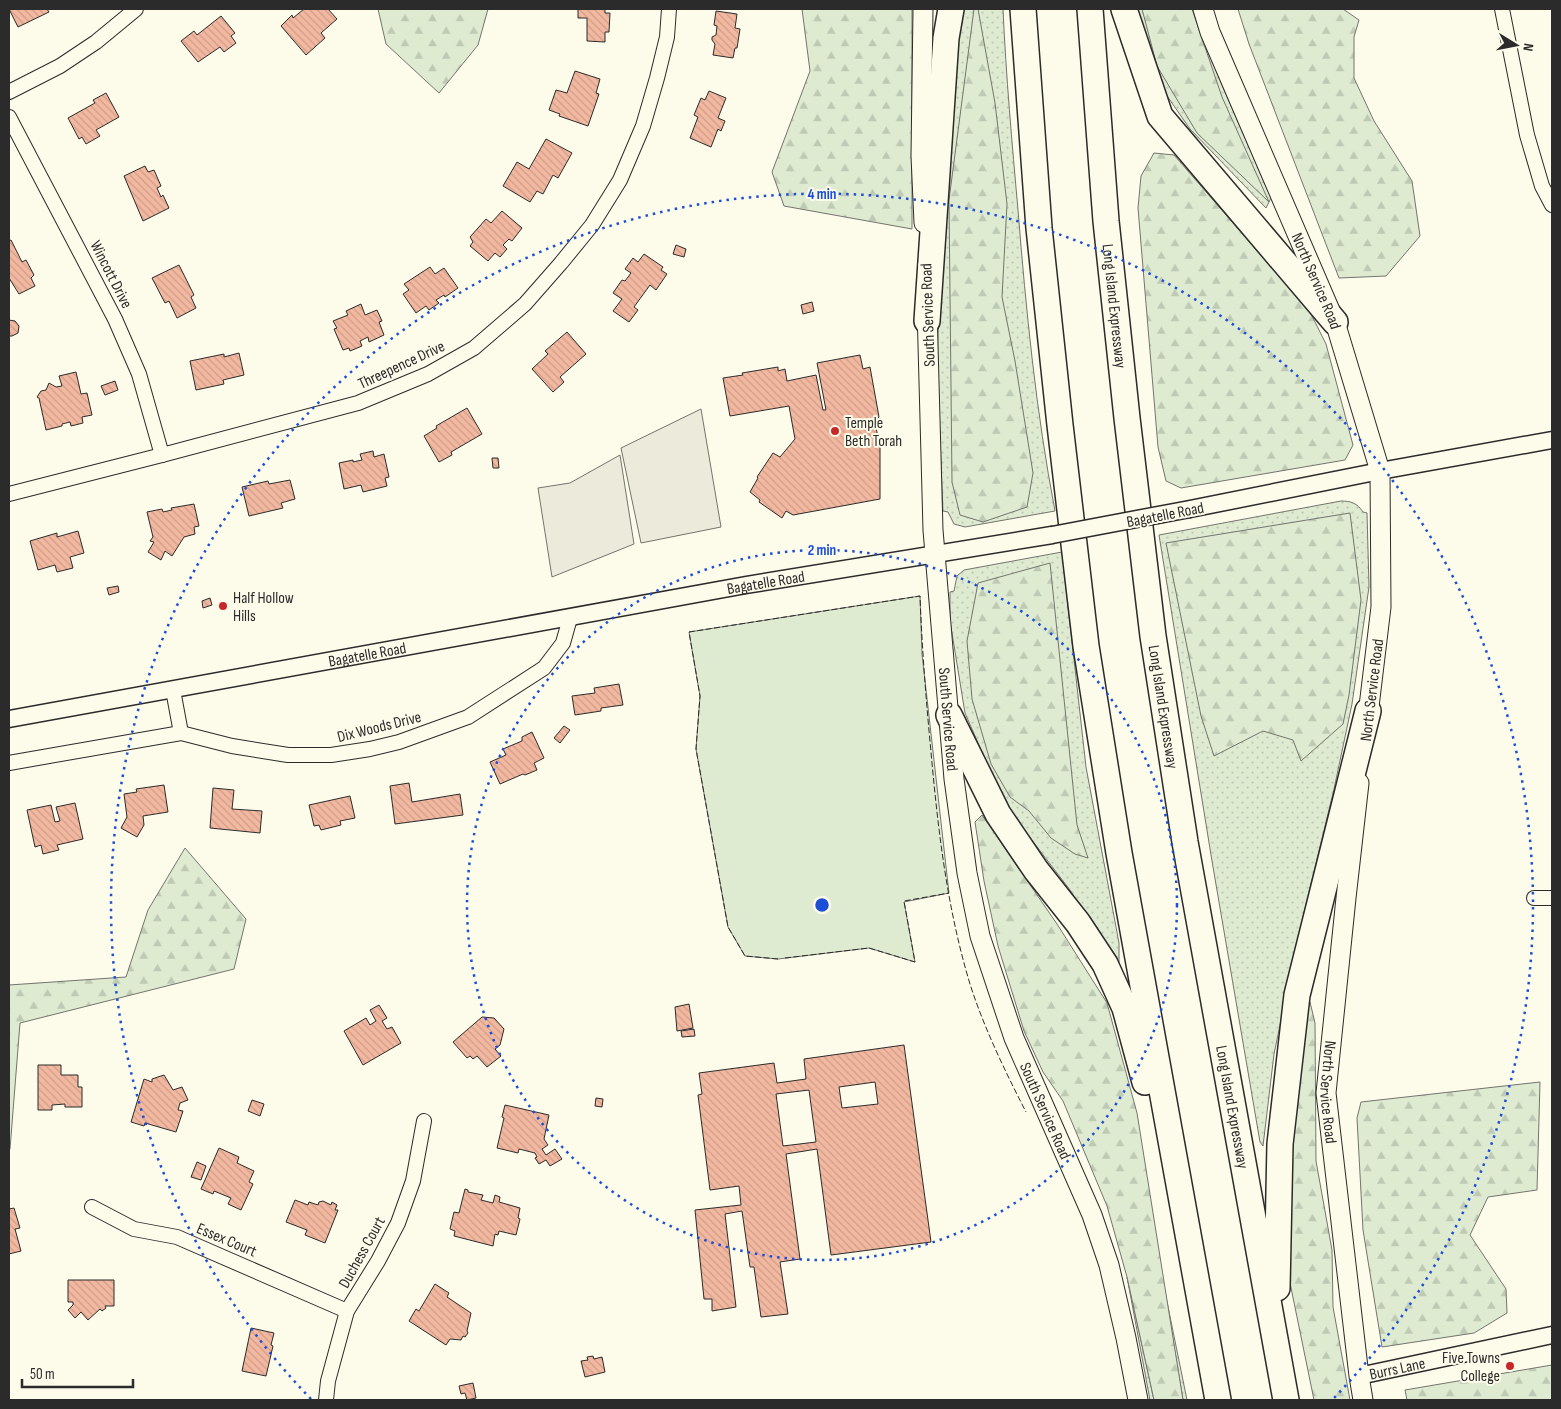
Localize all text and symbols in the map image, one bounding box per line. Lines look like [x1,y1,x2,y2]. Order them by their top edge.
north arrow [1491,20,1541,70]
text: N [1519,42,1537,52]
text: 4 min [808,185,836,204]
street label: North Service Road [1287,230,1345,332]
street label: Wincott Drive [86,238,136,312]
street label: Long Island Expressway [1097,243,1130,369]
street label: South Service Road [917,263,940,367]
street label: Threepence Drive [355,337,448,394]
place label: Temple Beth Torah [845,414,902,451]
marker: Temple Beth Torah [829,425,841,437]
street label: Bagatelle Road [1125,499,1206,532]
text: 2 min [808,541,836,560]
street label: Bagatelle Road [726,568,806,599]
place label: Half Hollow Hills [233,589,294,626]
marker: Half Hollow Hills [217,600,229,612]
street label: North Service Road [1357,638,1388,742]
street label: Bagatelle Road [327,639,408,672]
street label: Long Island Expressway [1144,644,1181,770]
street label: South Service Road [934,667,961,772]
street label: Dix Woods Drive [335,708,423,747]
centre of rings [813,896,831,914]
street label: North Service Road [1315,1040,1340,1145]
street label: Long Island Expressway [1211,1044,1252,1170]
street label: South Service Road [1015,1060,1074,1162]
street label: Duchess Court [335,1214,390,1292]
street label: Essex Court [194,1219,259,1262]
place label: Five Towns College [1442,1349,1500,1386]
street label: Burrs Lane [1368,1354,1427,1385]
scale bar [22,1356,134,1388]
marker: Five Towns College [1504,1360,1516,1372]
text: 50 m [30,1365,55,1384]

